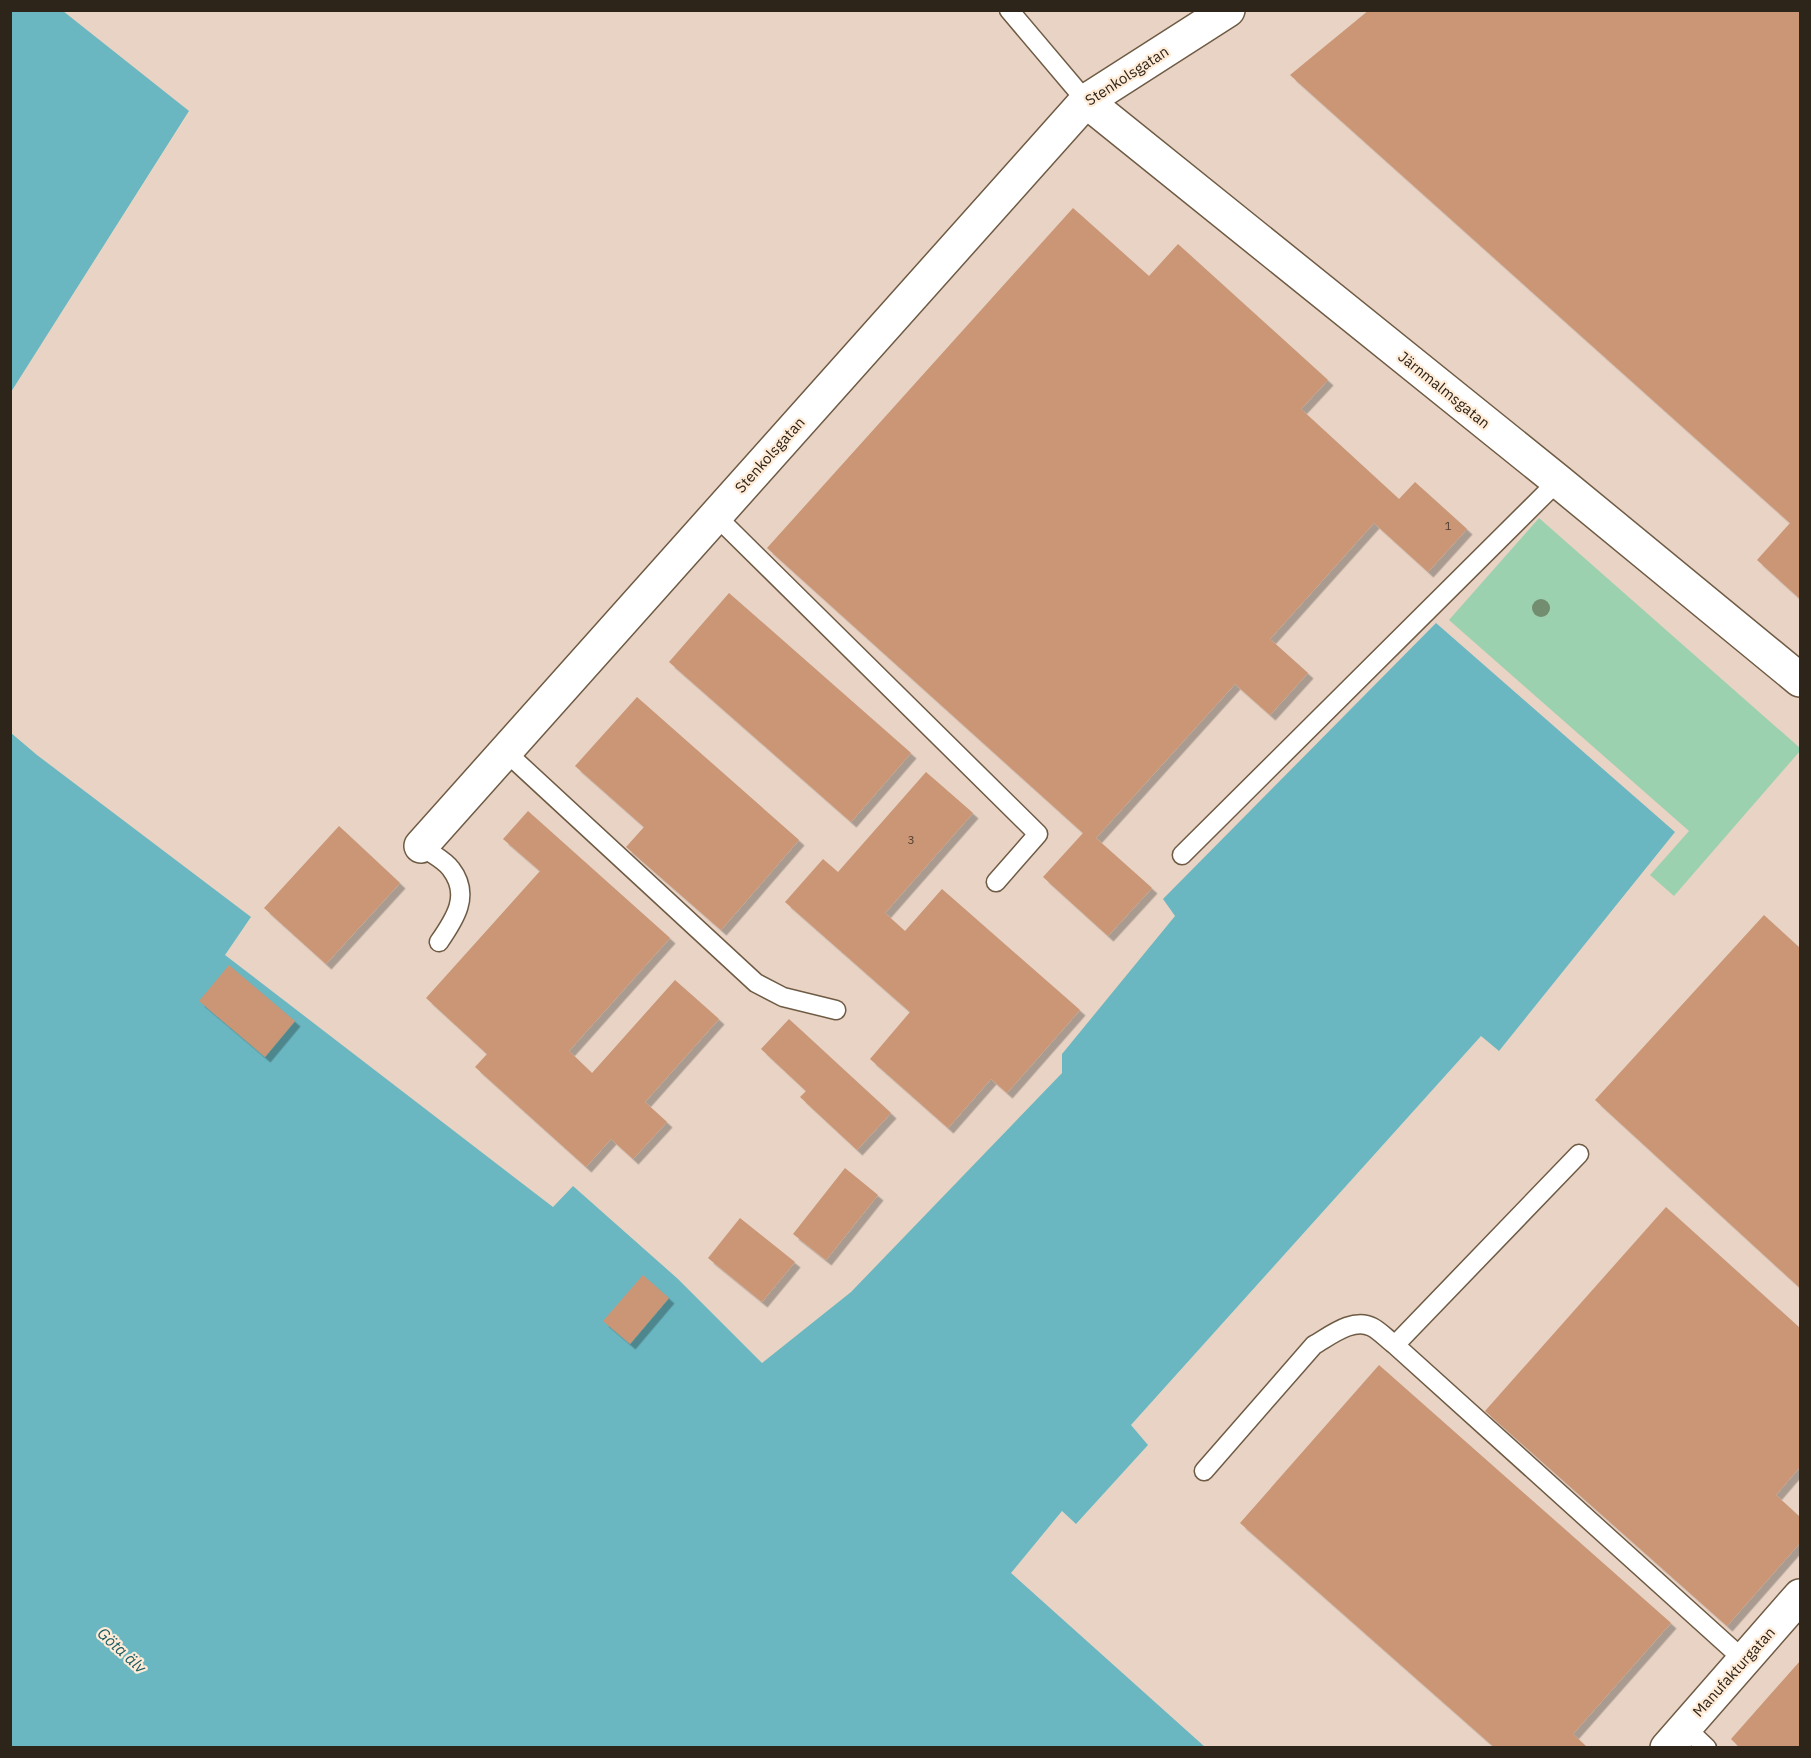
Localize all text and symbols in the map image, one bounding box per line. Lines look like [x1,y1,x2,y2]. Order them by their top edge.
street label: Stenkolsgatan [1081,42,1172,110]
street label: Järnmalmsgatan [1395,347,1494,432]
street label: Stenkolsgatan [731,413,809,497]
house number: 1 [1444,518,1452,533]
house number: 3 [907,832,915,847]
water label: Göta älv [94,1623,151,1678]
street label: Manufakturgatan [1688,1623,1779,1721]

